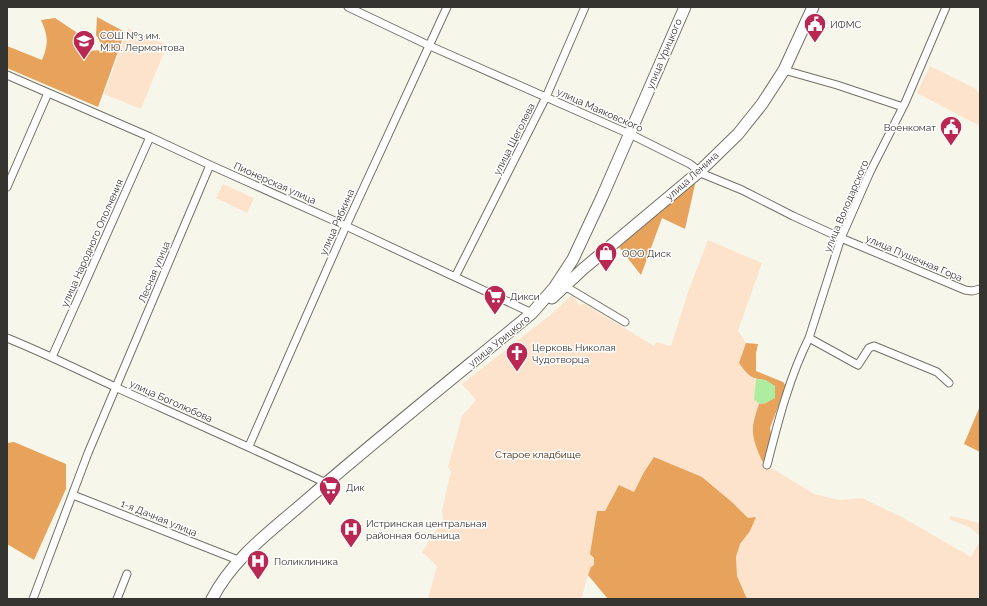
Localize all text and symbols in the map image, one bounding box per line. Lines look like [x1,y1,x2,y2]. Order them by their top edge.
public building icon: ИФМС [802,11,828,44]
street label: улица Урицкого [644,17,684,91]
place label: ИФМС [830,19,861,30]
school or university icon: СОШ №3 им. М.Ю. Лермонтова [71,28,97,61]
place label: СОШ №3 им. М.Ю. Лермонтова [100,30,184,53]
street label: улица Маяковского [555,86,645,134]
street label: улица Щеголева [491,101,537,177]
public building icon: Военкомат [938,114,964,147]
place label: Военкомат [884,122,936,133]
street label: улица Ленина [663,149,721,203]
street label: улица Володарского [822,158,870,254]
street label: Пионерская улица [232,160,318,206]
street label: улица Народного Ополчения [59,177,125,309]
street label: улица Рябкина [318,187,356,257]
street label: улица Пушечная Гора [864,233,964,283]
street label: Лесная улица [136,240,172,304]
shop icon: ООО Диск [593,240,619,273]
place label: ООО Диск [622,248,671,259]
supermarket icon: Дикси [482,283,508,316]
place label: Дикси [510,291,540,302]
street label: улица Урицкого [466,313,532,369]
church icon: Церковь Николая Чудотворца [504,340,530,373]
place label: Церковь Николая Чудотворца [532,342,616,365]
street label: улица Боголюбова [128,378,214,424]
park label: Старое кладбище [495,449,581,460]
supermarket icon: Дик [317,474,343,507]
place label: Дик [346,482,365,493]
street label: 1-я Дачная улица [119,498,199,538]
hospital icon: Истринская центральная районная больница [338,516,364,549]
place label: Истринская центральная районная больница [366,518,487,541]
hospital icon: Поликлиника [245,548,271,581]
place label: Поликлиника [274,556,338,567]

